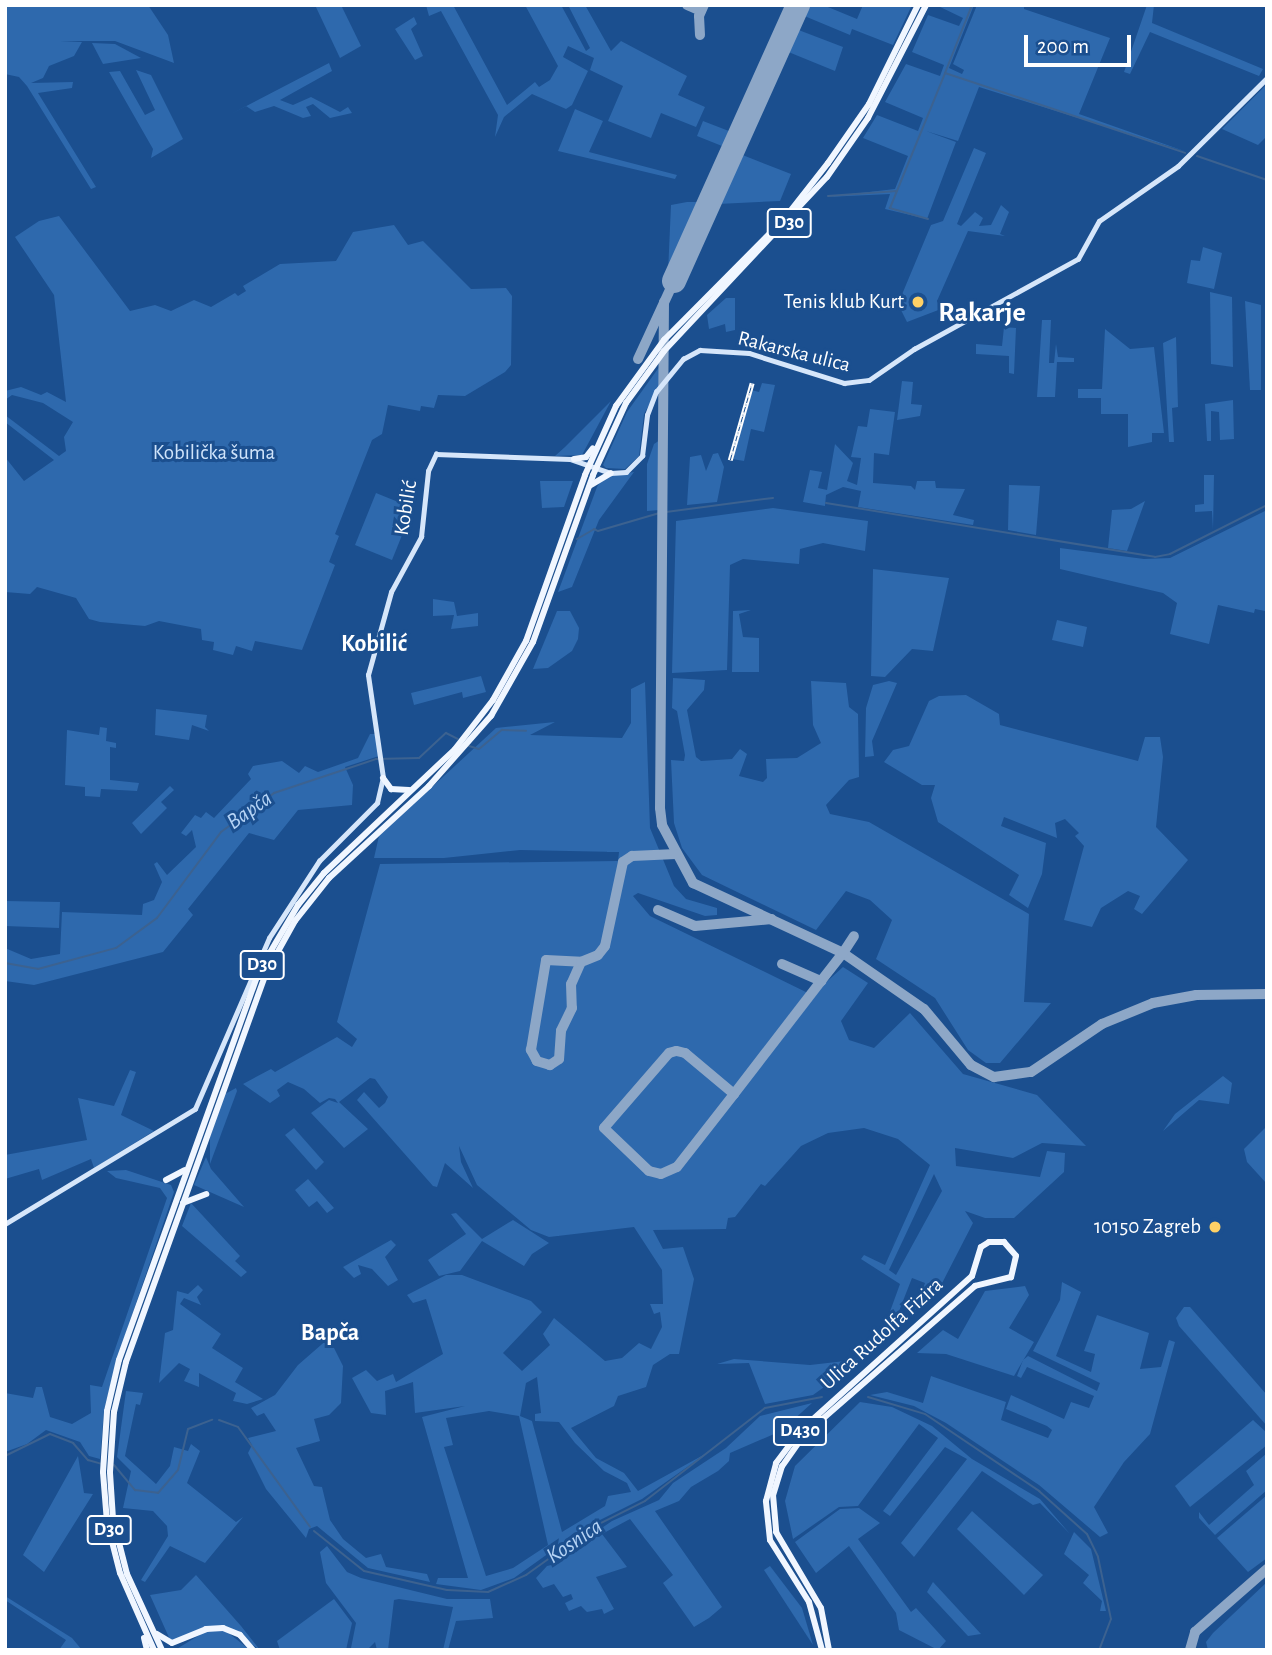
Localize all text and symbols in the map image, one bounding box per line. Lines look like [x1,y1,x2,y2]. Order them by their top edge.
scale bar [1027,21,1134,65]
text: 200 m [1037,36,1089,57]
road number: D30 [766,208,812,238]
place label: Tenis klub Kurt [783,289,904,315]
marker: Tenis klub Kurt [910,294,926,310]
district label: Rakarje [938,296,1026,330]
street label: Rakarska ulica [735,326,853,378]
park label: Kobilička šuma [153,440,275,466]
street label: Kobilić [389,479,423,537]
district label: Kobilić [341,631,407,659]
water label: Bapča [222,785,278,837]
road number: D30 [239,950,285,981]
place label: 10150 Zagreb [1094,1214,1201,1240]
marker: 10150 Zagreb [1207,1219,1223,1235]
street label: Ulica Rudolfa Fizira [815,1272,949,1396]
district label: Bapča [301,1320,359,1348]
road number: D430 [772,1415,828,1446]
water label: Kosnica [542,1513,608,1571]
road number: D30 [86,1514,132,1546]

